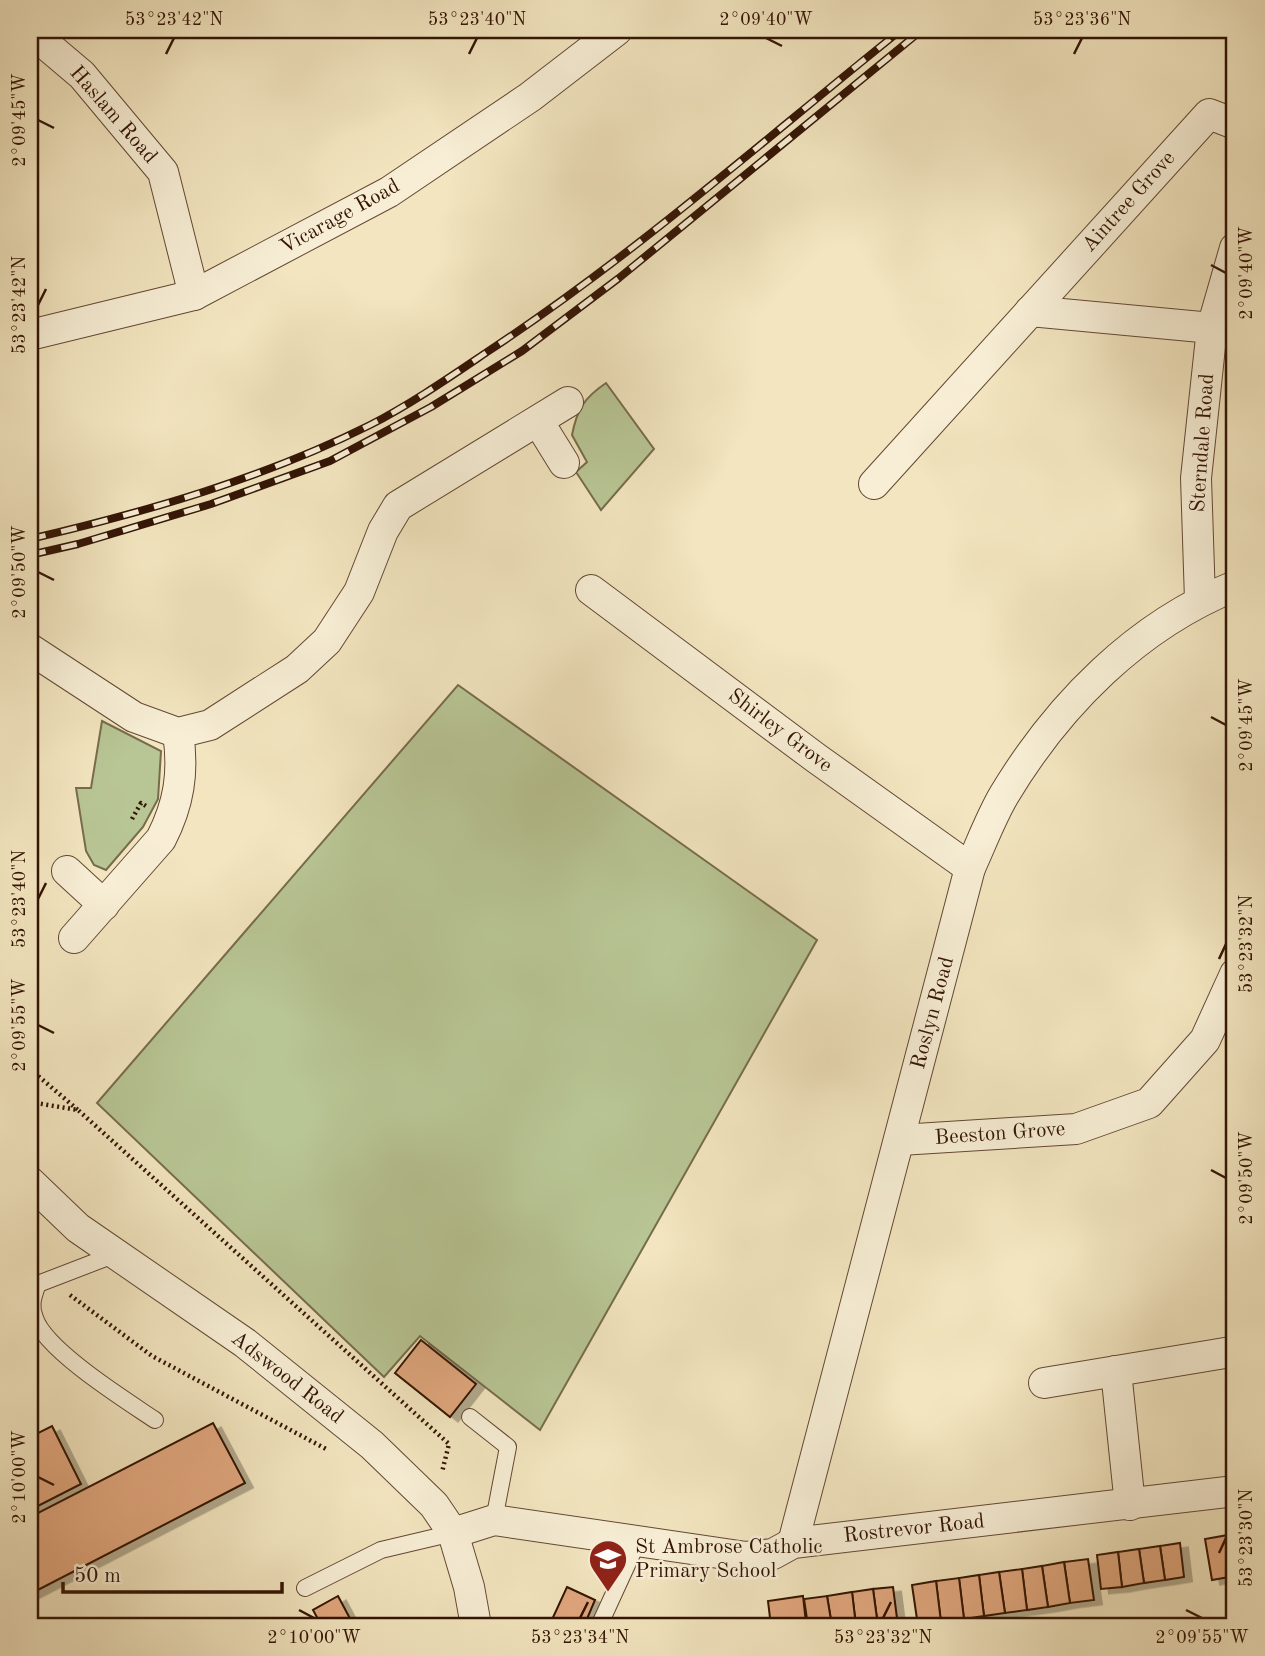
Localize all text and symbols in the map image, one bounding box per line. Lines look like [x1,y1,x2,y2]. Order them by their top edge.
text: 53°23'42"N [125,11,223,29]
text: 53°23'40"N [428,11,526,29]
text: 2°09'40"W [719,11,813,29]
text: 53°23'36"N [1033,11,1131,29]
street label: Haslam Road [65,62,161,168]
text: 2°09'45"W [11,73,29,167]
street label: Aintree Grove [1079,148,1179,256]
street label: Vicarage Road [277,176,403,258]
text: 2°09'40"W [1238,226,1256,320]
text: 53°23'42"N [11,256,29,354]
street label: Sterndale Road [1188,373,1218,513]
text: 2°09'50"W [11,525,29,619]
text: 2°09'45"W [1238,678,1256,772]
street label: Shirley Grove [724,685,836,777]
text: 53°23'40"N [11,850,29,948]
text: 53°23'32"N [1238,895,1256,993]
street label: Roslyn Road [908,955,958,1071]
text: 2°09'55"W [11,978,29,1072]
street label: Beeston Grove [934,1119,1066,1149]
text: 2°09'50"W [1238,1131,1256,1225]
street label: Adswood Road [227,1328,347,1428]
text: 2°10'00"W [11,1430,29,1524]
text: 53°23'30"N [1238,1489,1256,1587]
street label: Rostrevor Road [842,1511,986,1547]
place label: St Ambrose Catholic Primary School [635,1537,823,1582]
school or university icon: St Ambrose Catholic Primary School [587,1538,629,1593]
scale bar [63,1551,282,1595]
text: 50 m [74,1566,121,1587]
text: 2°10'00"W [267,1629,361,1647]
text: 53°23'34"N [531,1629,629,1647]
text: 53°23'32"N [834,1629,932,1647]
text: 2°09'55"W [1155,1629,1249,1647]

